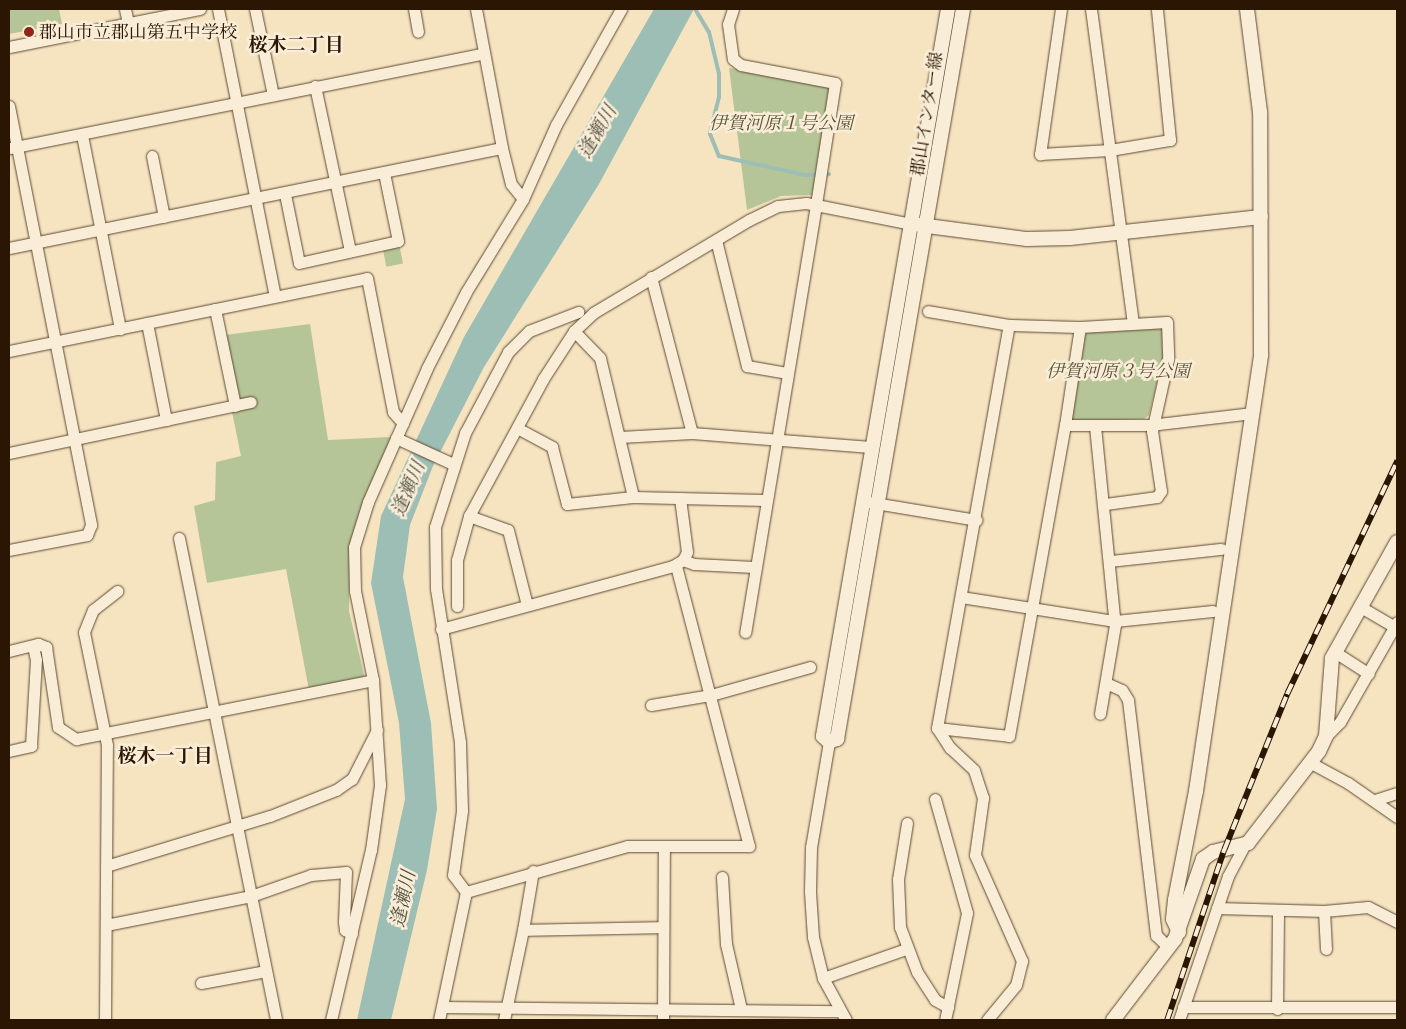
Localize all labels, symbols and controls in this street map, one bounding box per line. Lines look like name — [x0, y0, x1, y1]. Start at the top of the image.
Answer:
place label: 郡山市立郡山第五中学校 — [39, 21, 237, 43]
marker: 郡山市立郡山第五中学校 — [23, 26, 35, 38]
district label: 桜木二丁目 — [249, 35, 343, 57]
street label: 郡山インター線 — [906, 50, 948, 178]
water label: 逢瀬川 — [574, 102, 622, 162]
park label: 伊賀河原１号公園 — [709, 112, 853, 134]
park label: 伊賀河原３号公園 — [1046, 360, 1190, 382]
water label: 逢瀬川 — [387, 458, 431, 520]
district label: 桜木一丁目 — [118, 746, 212, 768]
water label: 逢瀬川 — [387, 869, 421, 929]

